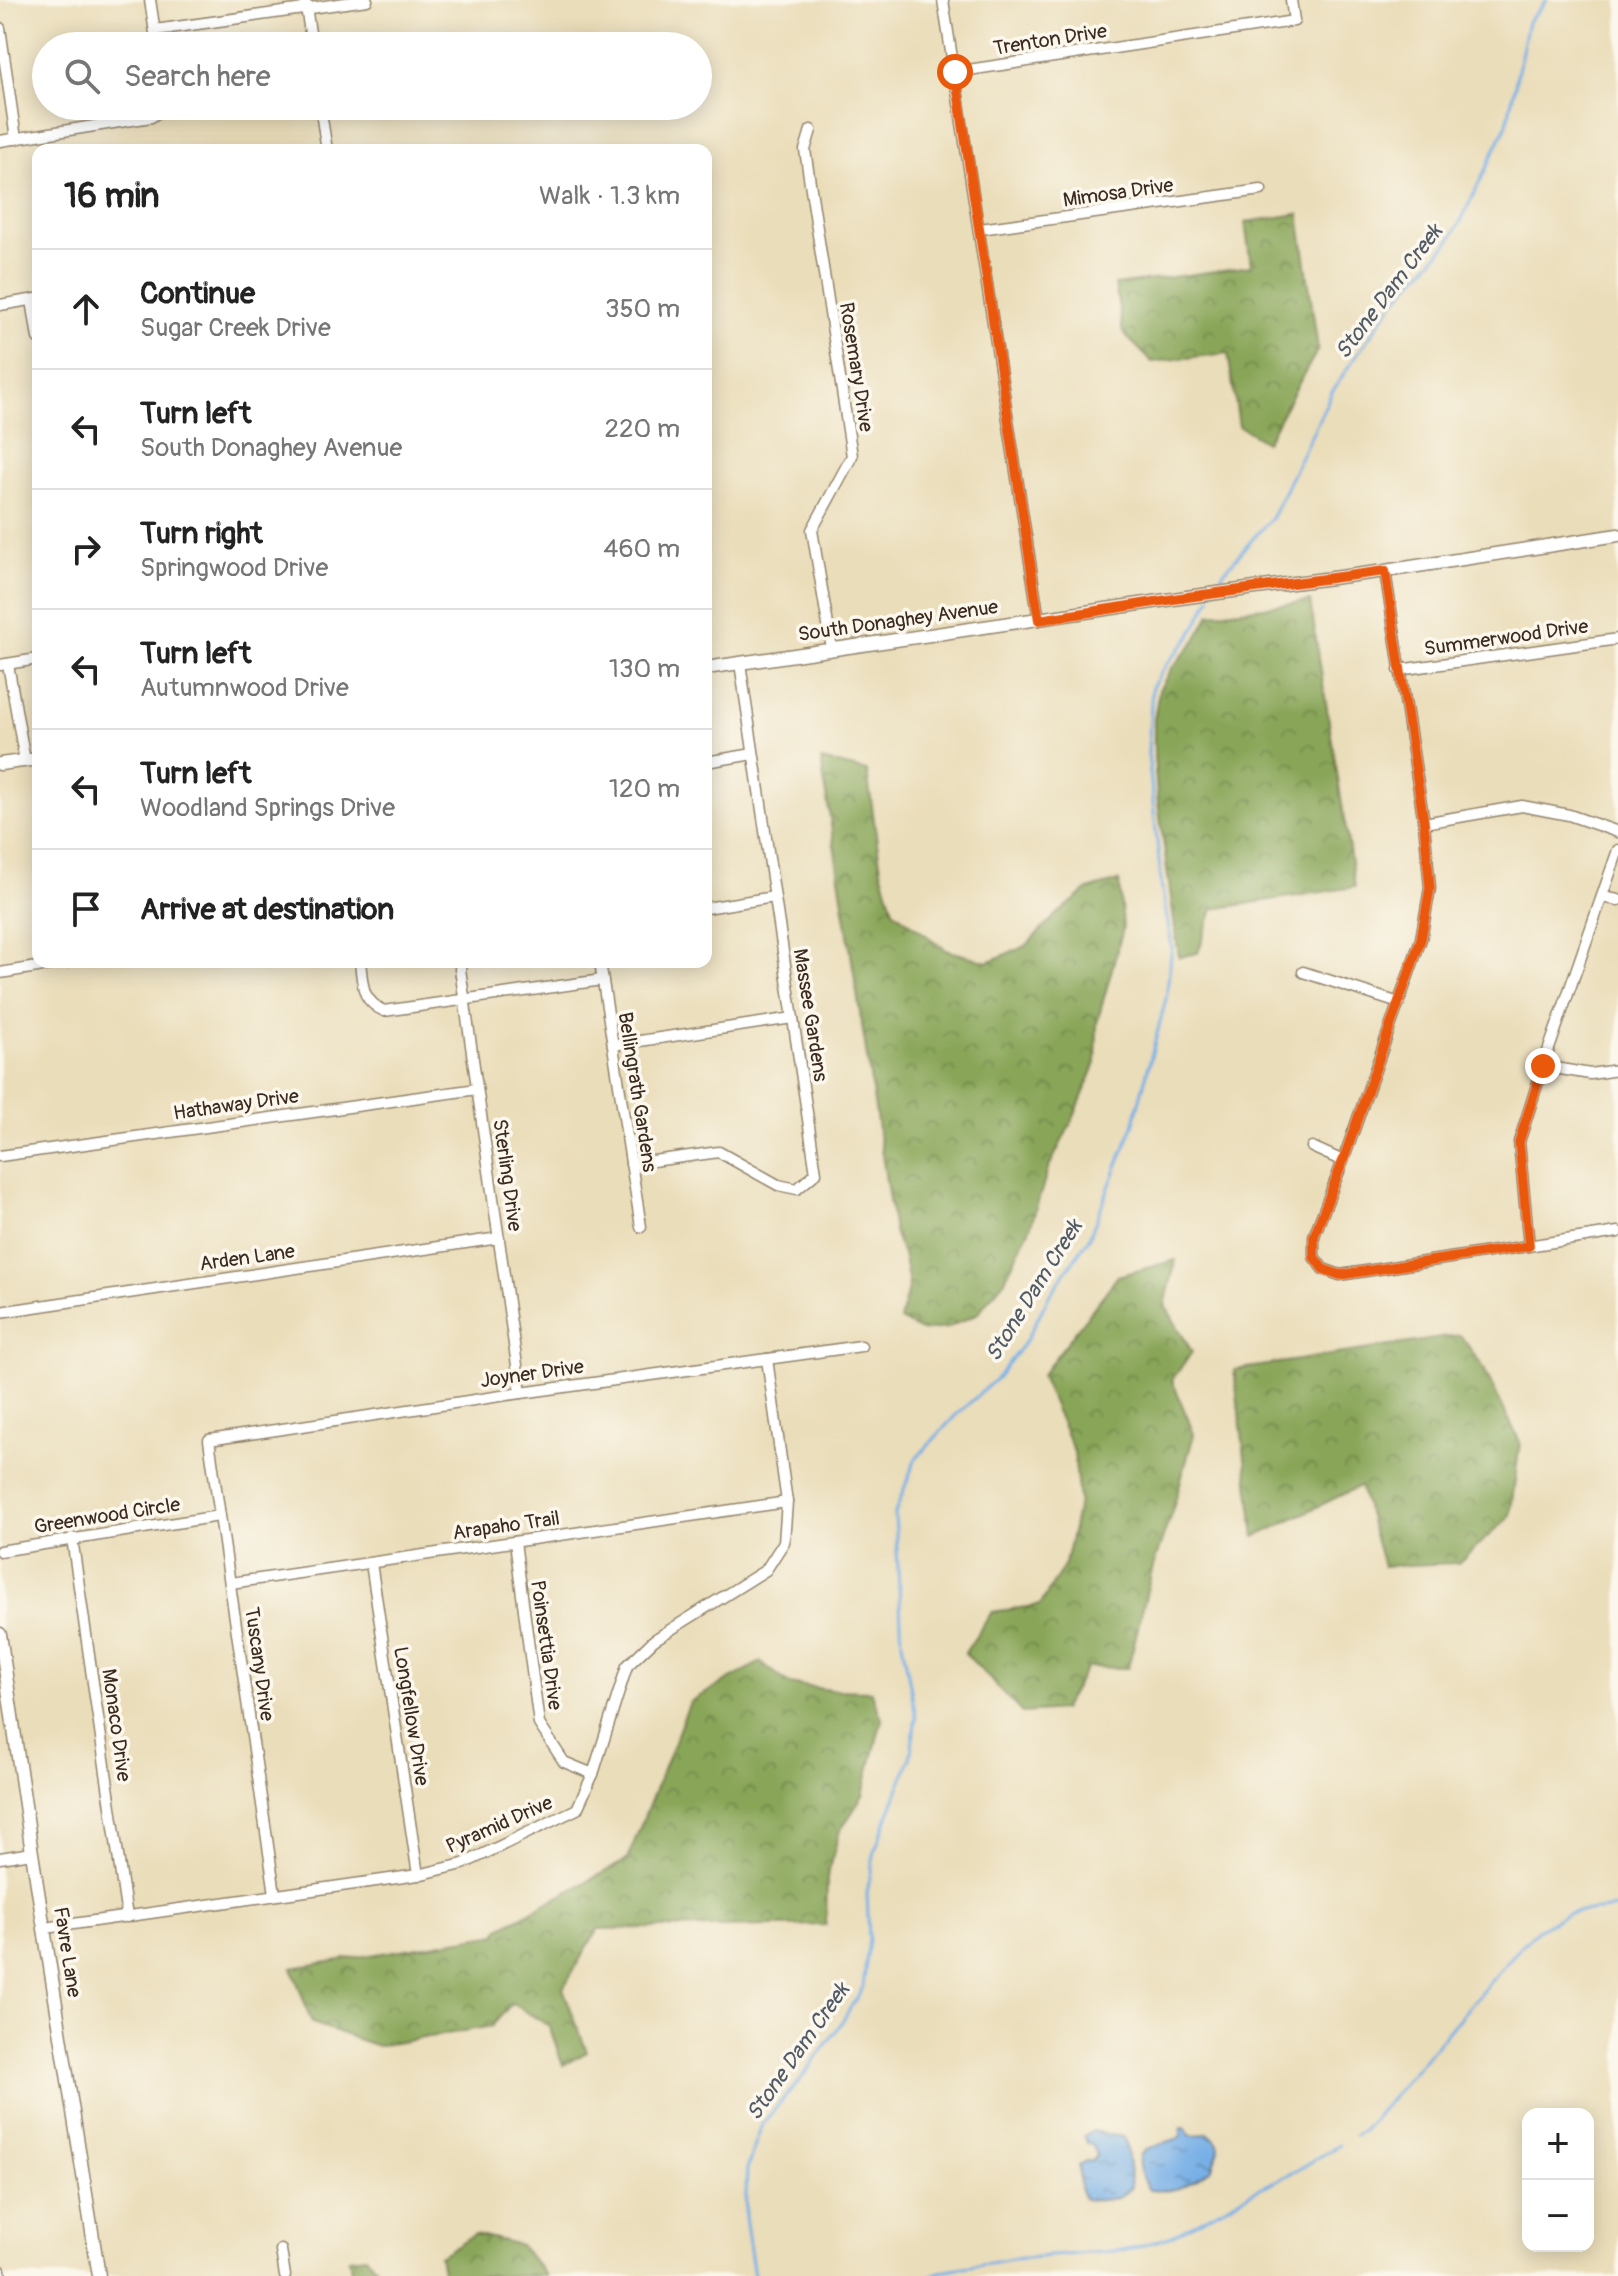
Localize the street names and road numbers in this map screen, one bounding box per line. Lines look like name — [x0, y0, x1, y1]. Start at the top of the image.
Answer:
street label: Trenton Drive — [991, 18, 1109, 61]
street label: Mimosa Drive — [1061, 172, 1175, 213]
street label: Rosemary Drive — [834, 301, 879, 434]
street label: South Donaghey Avenue — [796, 594, 1000, 647]
street label: Summerwood Drive — [1422, 614, 1590, 661]
street label: Massee Gardens — [788, 947, 833, 1083]
street label: Bellingrath Gardens — [613, 1010, 663, 1174]
street label: Hathaway Drive — [172, 1083, 301, 1126]
street label: Sterling Drive — [487, 1117, 528, 1233]
street label: Arden Lane — [198, 1238, 296, 1277]
street label: Joyner Drive — [479, 1354, 586, 1393]
street label: Greenwood Circle — [32, 1492, 182, 1539]
street label: Arapaho Trail — [451, 1506, 561, 1545]
street label: Poinsettia Drive — [525, 1579, 568, 1712]
street label: Tuscany Drive — [239, 1605, 280, 1723]
street label: Longfellow Drive — [388, 1645, 435, 1788]
street label: Monaco Drive — [96, 1667, 137, 1783]
street label: Pyramid Drive — [442, 1790, 557, 1859]
street label: Favre Lane — [48, 1905, 87, 1999]

